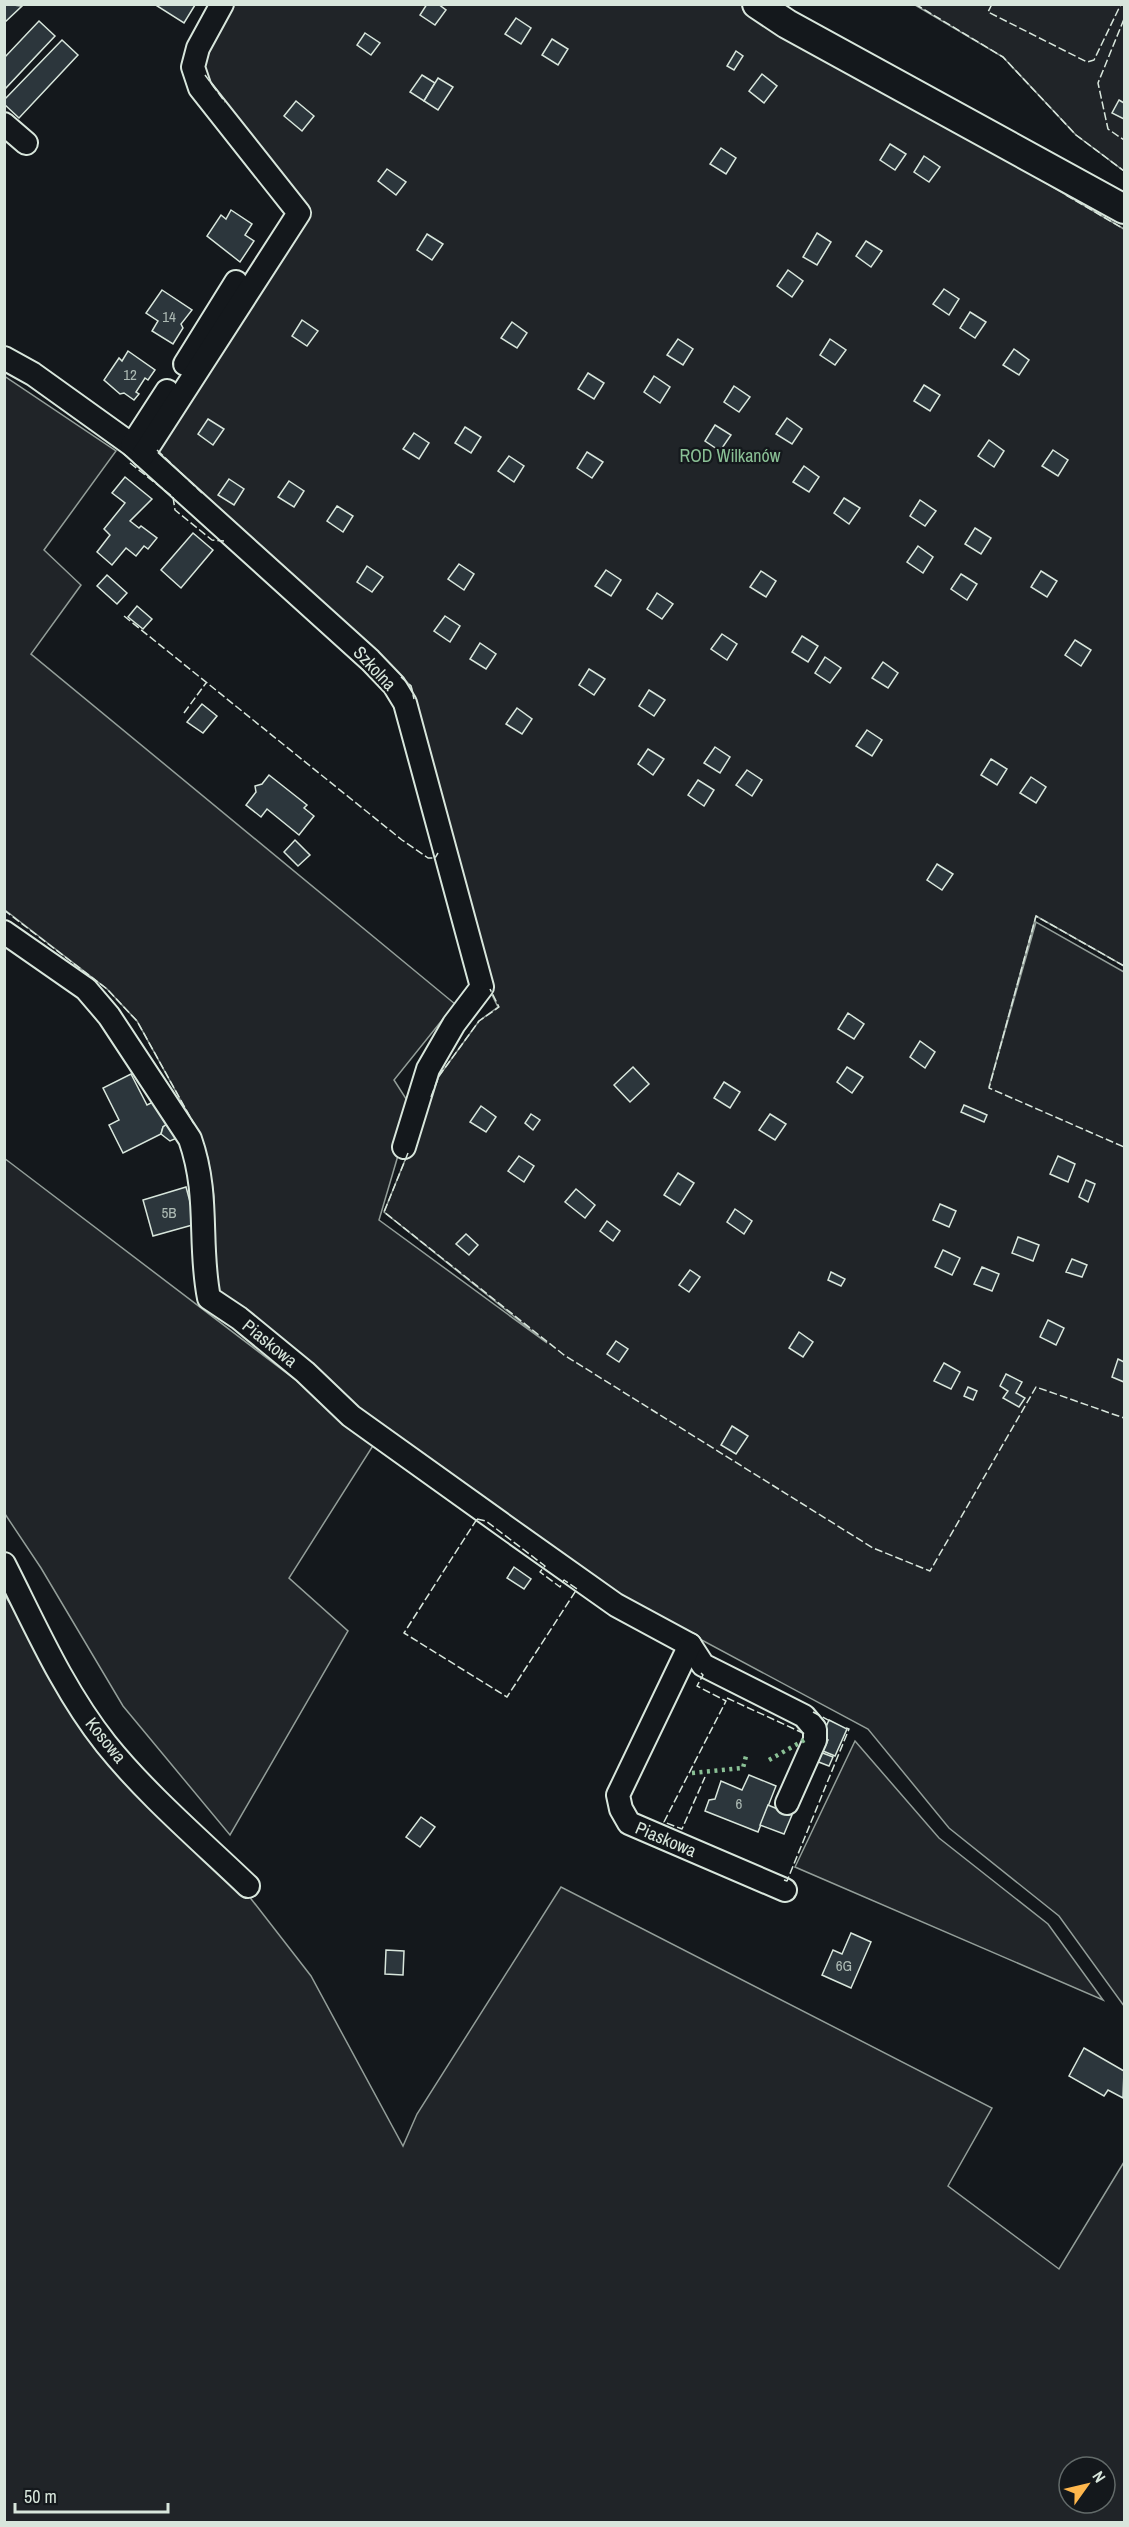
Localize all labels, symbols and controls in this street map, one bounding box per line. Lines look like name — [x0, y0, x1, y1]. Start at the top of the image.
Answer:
house number: 14 — [162, 306, 176, 327]
house number: 12 — [123, 364, 137, 385]
park label: ROD Wilkanów — [680, 443, 781, 468]
street label: Szkolna — [348, 640, 402, 696]
house number: 5B — [161, 1202, 177, 1223]
street label: Piaskowa — [237, 1313, 303, 1373]
street label: Kosowa — [80, 1712, 132, 1768]
house number: 6 — [736, 1793, 743, 1814]
street label: Piaskowa — [632, 1815, 700, 1863]
house number: 6G — [836, 1955, 852, 1976]
north arrow — [1057, 2455, 1117, 2515]
text: N — [1088, 2467, 1111, 2487]
scale bar — [15, 2476, 168, 2514]
text: 50 m — [24, 2484, 57, 2509]

